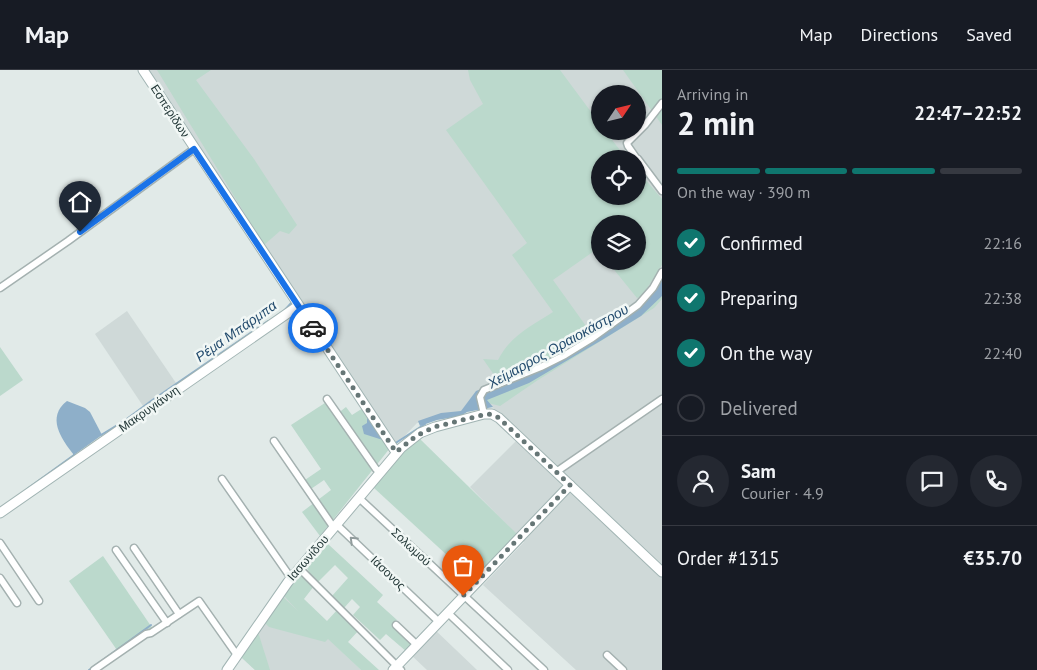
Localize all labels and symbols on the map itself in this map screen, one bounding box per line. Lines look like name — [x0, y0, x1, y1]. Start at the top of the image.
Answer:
street label: Εσπερίδων — [148, 81, 193, 140]
north arrow — [591, 85, 646, 140]
pin — [59, 181, 101, 232]
water label: Ρέμα Μπάρμπα — [192, 296, 281, 366]
water label: Χείμαρρος Ωραιοκάστρου — [483, 300, 632, 393]
courier — [288, 303, 338, 353]
street label: Μακρυγιάννη — [115, 382, 182, 435]
street label: Σολωμού — [388, 524, 434, 569]
street label: Ιασωνίδου — [284, 532, 332, 584]
one-way arrow — [349, 537, 358, 546]
pin — [442, 545, 484, 596]
street label: Ιάσονος — [368, 552, 409, 593]

